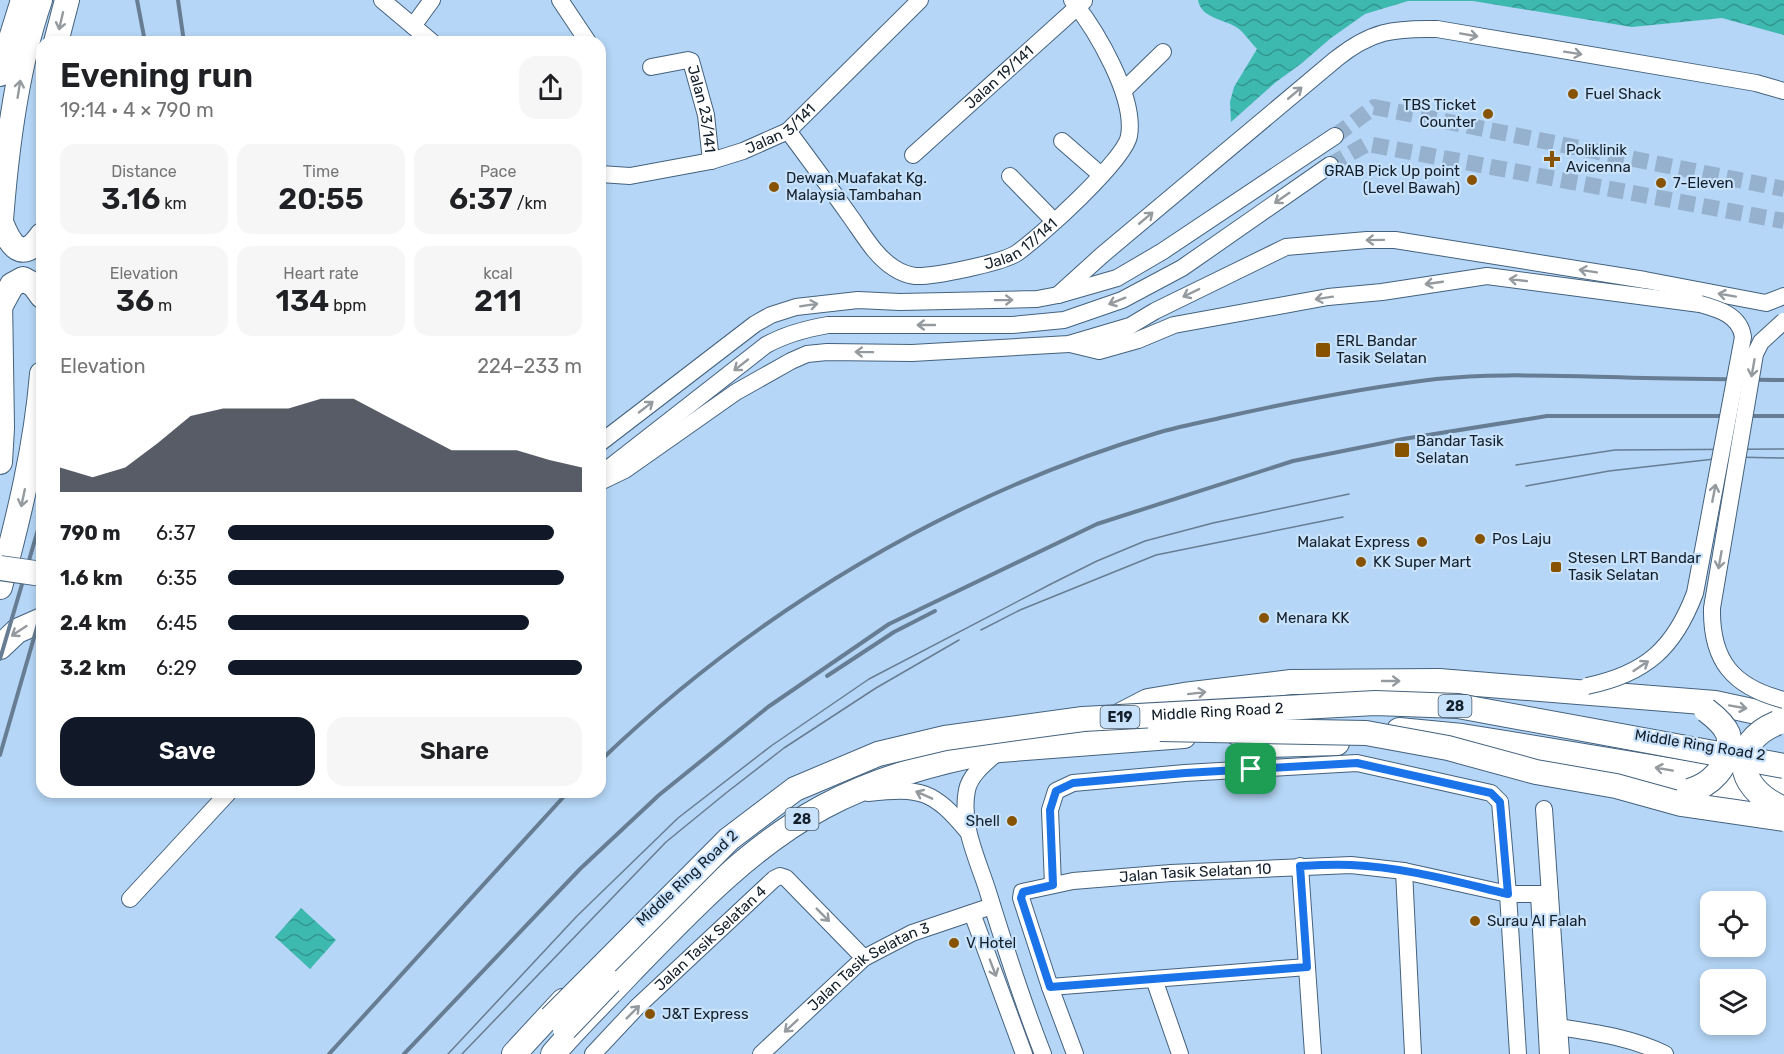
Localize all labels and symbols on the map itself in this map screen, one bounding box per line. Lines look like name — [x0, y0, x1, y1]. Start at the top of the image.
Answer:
one-way arrow — [55, 11, 66, 30]
one-way arrow — [1459, 30, 1479, 41]
street label: Jalan 19/141 — [961, 42, 1037, 113]
one-way arrow — [1562, 48, 1582, 59]
street label: Jalan 23/141 — [684, 63, 719, 154]
one-way arrow — [13, 80, 24, 100]
place label: Fuel Shack — [1585, 85, 1661, 103]
one-way arrow — [1287, 87, 1303, 100]
marker: Fuel Shack — [1566, 87, 1580, 101]
place label: TBS Ticket Counter — [1403, 96, 1476, 131]
street label: Jalan 3/141 — [743, 100, 819, 158]
marker: TBS Ticket Counter — [1481, 107, 1495, 121]
place label: Poliklinik Avicenna — [1566, 141, 1631, 176]
marker: Poliklinik Avicenna — [1543, 150, 1561, 168]
place label: GRAB Pick Up point (Level Bawah) — [1324, 162, 1460, 197]
place label: Dewan Muafakat Kg. Malaysia Tambahan — [786, 169, 927, 204]
marker: GRAB Pick Up point (Level Bawah) — [1465, 173, 1479, 187]
place label: 7-Eleven — [1673, 174, 1734, 192]
marker: 7-Eleven — [1654, 176, 1668, 190]
marker: Dewan Muafakat Kg. Malaysia Tambahan — [767, 180, 781, 194]
one-way arrow — [1275, 192, 1291, 204]
one-way arrow — [1138, 212, 1154, 225]
street label: Jalan 17/141 — [982, 215, 1061, 273]
one-way arrow — [1366, 234, 1386, 246]
one-way arrow — [1578, 265, 1598, 276]
one-way arrow — [1509, 275, 1529, 286]
one-way arrow — [1425, 278, 1444, 289]
one-way arrow — [1183, 288, 1201, 300]
one-way arrow — [1718, 290, 1738, 301]
one-way arrow — [1314, 293, 1334, 304]
one-way arrow — [993, 295, 1013, 306]
one-way arrow — [1109, 296, 1127, 307]
one-way arrow — [799, 299, 818, 310]
one-way arrow — [916, 319, 936, 331]
place label: ERL Bandar Tasik Selatan — [1336, 332, 1427, 367]
marker: ERL Bandar Tasik Selatan — [1314, 341, 1332, 359]
one-way arrow — [854, 347, 874, 358]
one-way arrow — [734, 358, 750, 371]
one-way arrow — [1747, 358, 1758, 377]
one-way arrow — [638, 401, 654, 414]
place label: Bandar Tasik Selatan — [1416, 432, 1504, 467]
marker: Bandar Tasik Selatan — [1393, 441, 1411, 459]
one-way arrow — [1709, 483, 1720, 503]
one-way arrow — [17, 488, 29, 507]
place label: Pos Laju — [1492, 530, 1551, 548]
marker: Pos Laju — [1473, 532, 1487, 546]
place label: Malakat Express — [1297, 533, 1410, 551]
marker: Malakat Express — [1415, 535, 1429, 549]
place label: Stesen LRT Bandar Tasik Selatan — [1568, 549, 1701, 584]
one-way arrow — [1715, 550, 1726, 570]
place label: KK Super Mart — [1373, 553, 1471, 571]
marker: KK Super Mart — [1354, 555, 1368, 569]
marker: Stesen LRT Bandar Tasik Selatan — [1549, 560, 1563, 574]
place label: Menara KK — [1276, 609, 1349, 627]
marker: Menara KK — [1257, 611, 1271, 625]
one-way arrow — [11, 624, 28, 637]
one-way arrow — [1632, 660, 1649, 672]
one-way arrow — [1381, 675, 1401, 687]
one-way arrow — [1186, 687, 1206, 698]
road number: 28 — [1438, 695, 1472, 717]
street label: Middle Ring Road 2 — [1151, 699, 1284, 724]
one-way arrow — [1728, 702, 1747, 713]
road number: E19 — [1100, 706, 1140, 728]
street label: Middle Ring Road 2 — [1633, 726, 1767, 764]
pin — [1225, 743, 1276, 794]
one-way arrow — [1655, 763, 1675, 774]
one-way arrow — [915, 789, 933, 800]
road number: 28 — [786, 808, 818, 830]
place label: Shell — [966, 812, 1000, 830]
marker: Shell — [1005, 814, 1019, 828]
street label: Middle Ring Road 2 — [632, 826, 742, 930]
street label: Jalan Tasik Selatan 10 — [1118, 860, 1272, 886]
street label: Jalan Tasik Selatan 4 — [651, 882, 770, 995]
one-way arrow — [815, 908, 830, 923]
place label: Surau Al Falah — [1487, 912, 1587, 930]
marker: Surau Al Falah — [1468, 914, 1482, 928]
street label: Jalan Tasik Selatan 3 — [804, 919, 932, 1015]
place label: V Hotel — [966, 934, 1016, 952]
marker: V Hotel — [947, 936, 961, 950]
one-way arrow — [988, 958, 999, 977]
one-way arrow — [625, 1004, 640, 1019]
place label: J&T Express — [662, 1005, 749, 1023]
marker: J&T Express — [643, 1007, 657, 1021]
one-way arrow — [784, 1019, 799, 1033]

